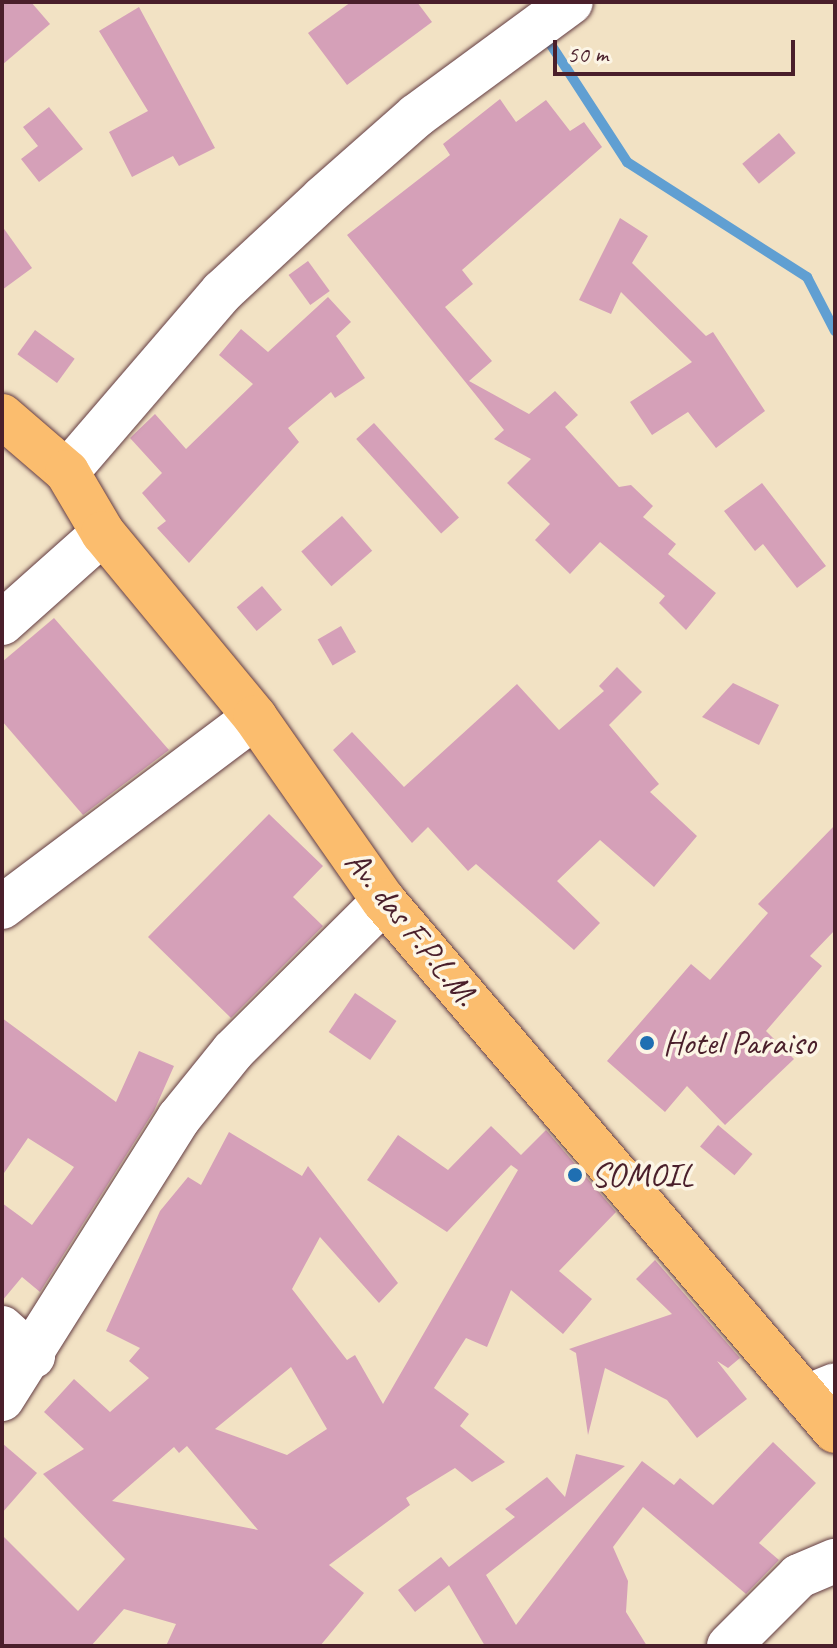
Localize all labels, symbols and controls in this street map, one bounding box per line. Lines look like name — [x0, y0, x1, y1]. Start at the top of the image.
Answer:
scale bar — [557, 24, 799, 74]
text: 50 m — [567, 39, 608, 69]
street label: Av. das F.P.L.M. — [337, 842, 487, 1014]
place label: Hotel Paraiso — [663, 1023, 816, 1063]
marker: Hotel Paraiso — [638, 1034, 656, 1052]
place label: SOMOIL — [591, 1155, 693, 1195]
marker: SOMOIL — [566, 1166, 584, 1184]

